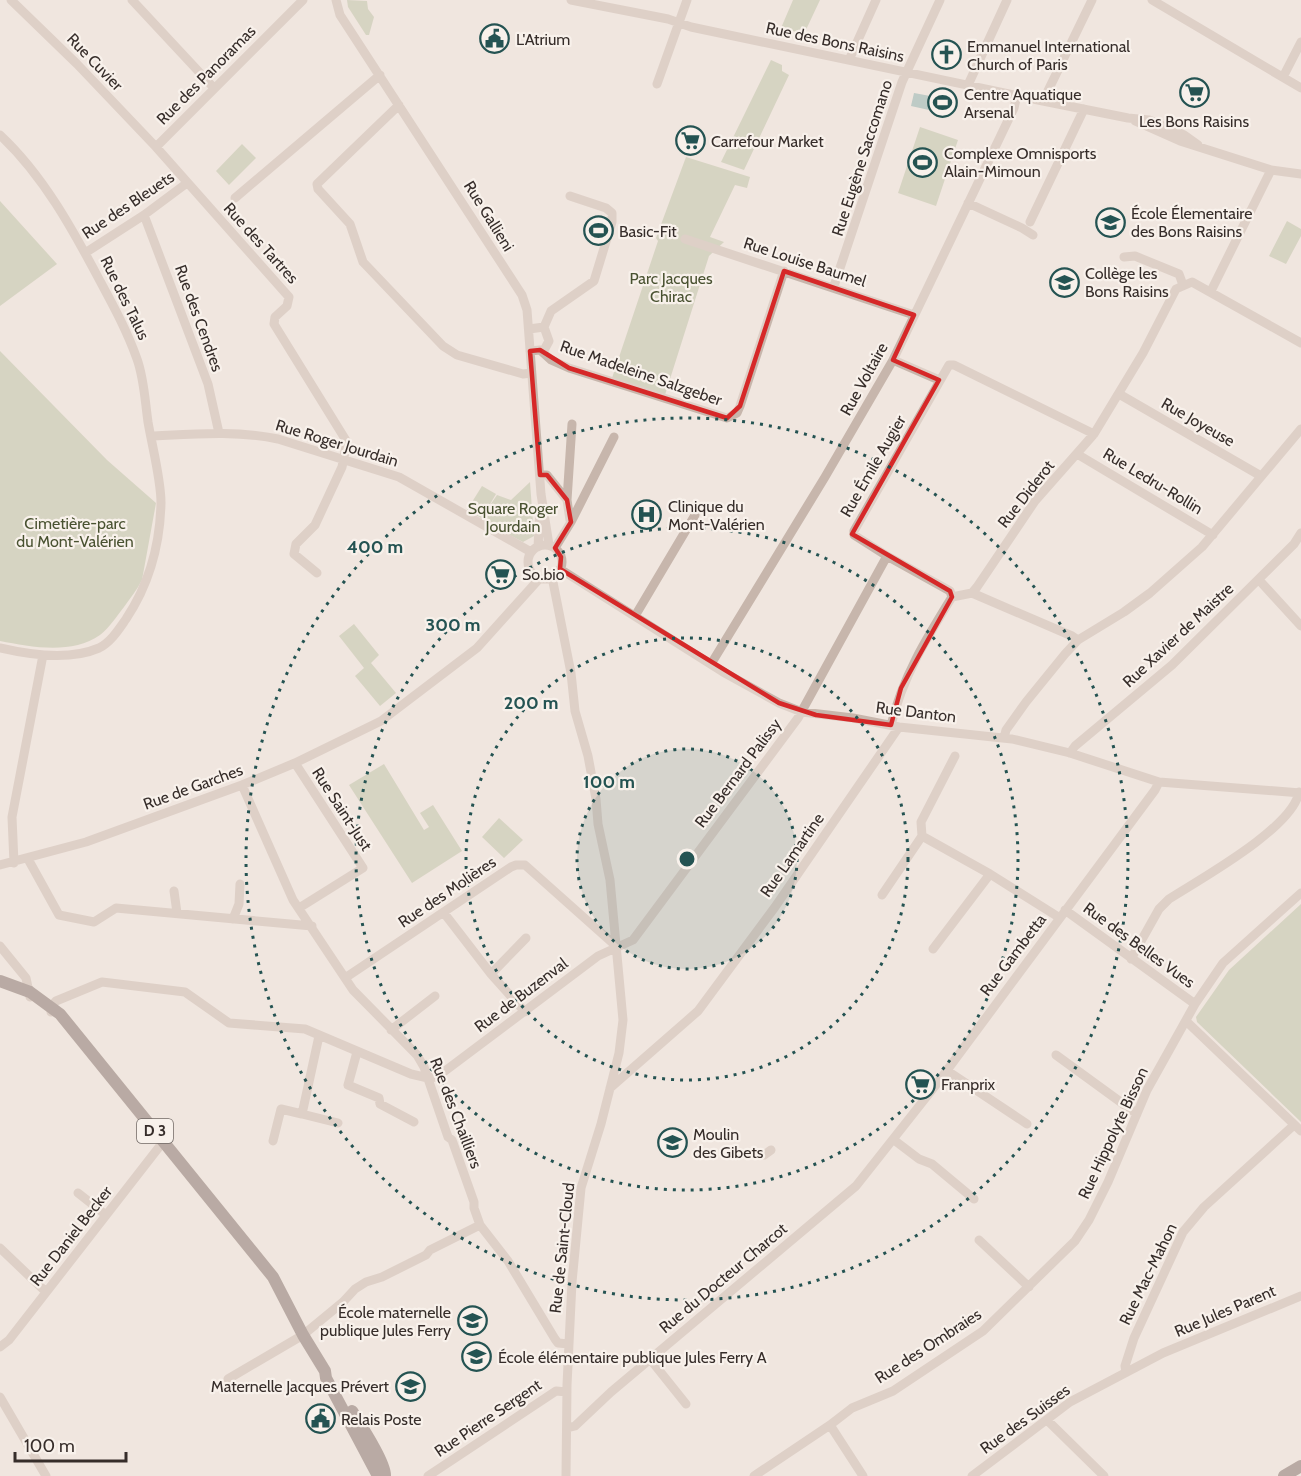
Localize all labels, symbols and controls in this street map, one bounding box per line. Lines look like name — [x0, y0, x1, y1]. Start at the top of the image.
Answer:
street label: Rue des Bons Raisins — [764, 18, 906, 66]
street label: Rue des Panoramas — [153, 21, 260, 128]
public building icon: L'Atrium — [479, 23, 511, 55]
street label: Rue Cuvier — [63, 29, 128, 95]
place label: L'Atrium — [516, 30, 570, 49]
place label: Emmanuel International Church of Paris — [967, 37, 1130, 74]
church icon: Emmanuel International Church of Paris — [930, 39, 962, 71]
street label: Rue Eugène Saccomano — [828, 77, 896, 238]
supermarket icon: Les Bons Raisins — [1178, 77, 1210, 109]
place label: Centre Aquatique Arsenal — [964, 85, 1081, 122]
sports icon: Centre Aquatique Arsenal — [927, 87, 959, 119]
place label: Les Bons Raisins — [1139, 112, 1249, 131]
supermarket icon: Carrefour Market — [674, 125, 706, 157]
place label: Carrefour Market — [711, 132, 824, 151]
place label: Complexe Omnisports Alain-Mimoun — [944, 144, 1097, 181]
sports icon: Complexe Omnisports Alain-Mimoun — [907, 146, 939, 178]
street label: Rue des Bleuets — [78, 167, 178, 243]
street label: Rue Gallieni — [460, 177, 518, 255]
street label: Rue des Tartres — [220, 199, 303, 288]
place label: École Élementaire des Bons Raisins — [1131, 204, 1252, 241]
school or university icon: École Élementaire des Bons Raisins — [1094, 206, 1126, 238]
sports icon: Basic-Fit — [582, 215, 614, 247]
place label: Basic-Fit — [619, 222, 677, 241]
street label: Rue Louise Baumel — [741, 233, 869, 291]
street label: Rue des Talus — [97, 253, 154, 343]
street label: Rue des Cendres — [171, 262, 227, 374]
place label: Collège les Bons Raisins — [1085, 264, 1169, 301]
school or university icon: Collège les Bons Raisins — [1048, 266, 1080, 298]
park label: Parc Jacques Chirac — [629, 269, 713, 306]
street label: Rue Madeleine Salzgeber — [558, 336, 725, 410]
street label: Rue Voltaire — [836, 339, 892, 419]
street label: Rue Joyeuse — [1158, 393, 1238, 451]
street label: Rue Émile Augier — [836, 411, 910, 520]
street label: Rue Roger Jourdain — [273, 415, 401, 471]
street label: Rue Ledru-Rollin — [1100, 444, 1206, 518]
street label: Rue Diderot — [994, 456, 1059, 532]
place label: Clinique du Mont-Valérien — [668, 497, 765, 534]
park label: Square Roger Jourdain — [468, 499, 559, 536]
hospital icon: Clinique du Mont-Valérien — [631, 499, 663, 531]
park label: Cimetière-parc du Mont-Valérien — [16, 514, 134, 551]
text: 400 m — [347, 536, 403, 558]
supermarket icon: So.bio — [485, 558, 517, 590]
place label: So.bio — [522, 565, 565, 584]
street label: Rue Xavier de Maistre — [1119, 579, 1237, 691]
text: 300 m — [426, 614, 480, 636]
text: 200 m — [504, 692, 558, 714]
street label: Rue Danton — [875, 698, 957, 726]
street label: Rue Bernard Palissy — [691, 715, 785, 831]
street label: Rue de Garches — [141, 760, 246, 814]
street label: Rue Saint-Just — [308, 764, 376, 855]
text: 100 m — [583, 771, 635, 793]
street label: Rue Lamartine — [756, 809, 828, 901]
centre of rings — [677, 849, 697, 869]
street label: Rue des Molières — [395, 852, 500, 932]
street label: Rue des Belles Vues — [1080, 898, 1199, 992]
street label: Rue Gambetta — [976, 910, 1050, 1000]
street label: Rue de Buzenval — [471, 954, 571, 1036]
street label: Rue des Chailliers — [426, 1055, 486, 1172]
street label: Rue Hippolyte Bisson — [1074, 1064, 1152, 1202]
supermarket icon: Franprix — [904, 1068, 936, 1100]
place label: Franprix — [941, 1075, 996, 1094]
road number: D 3 — [137, 1119, 173, 1143]
place label: Moulin des Gibets — [693, 1125, 764, 1162]
school or university icon: Moulin des Gibets — [656, 1127, 688, 1159]
street label: Rue Daniel Becker — [26, 1181, 117, 1290]
street label: Rue de Saint-Cloud — [546, 1182, 578, 1314]
street label: Rue du Docteur Charcot — [655, 1219, 791, 1337]
street label: Rue Mac-Mahon — [1115, 1220, 1181, 1328]
street label: Rue Jules Parent — [1172, 1281, 1279, 1341]
place label: École maternelle publique Jules Ferry — [320, 1303, 451, 1340]
street label: Rue des Ombraies — [871, 1304, 985, 1387]
school or university icon: École maternelle publique Jules Ferry — [456, 1305, 488, 1337]
school or university icon: École élémentaire publique Jules Ferry A — [461, 1341, 493, 1373]
place label: École élémentaire publique Jules Ferry A — [498, 1348, 767, 1367]
school or university icon: Maternelle Jacques Prévert — [394, 1370, 426, 1402]
street label: Rue Pierre Sergent — [431, 1375, 546, 1461]
place label: Maternelle Jacques Prévert — [211, 1377, 390, 1396]
street label: Rue des Suisses — [977, 1380, 1074, 1458]
public building icon: Relais Poste — [304, 1403, 336, 1435]
place label: Relais Poste — [341, 1410, 422, 1429]
scale bar — [15, 1425, 126, 1463]
text: 100 m — [24, 1435, 75, 1457]

